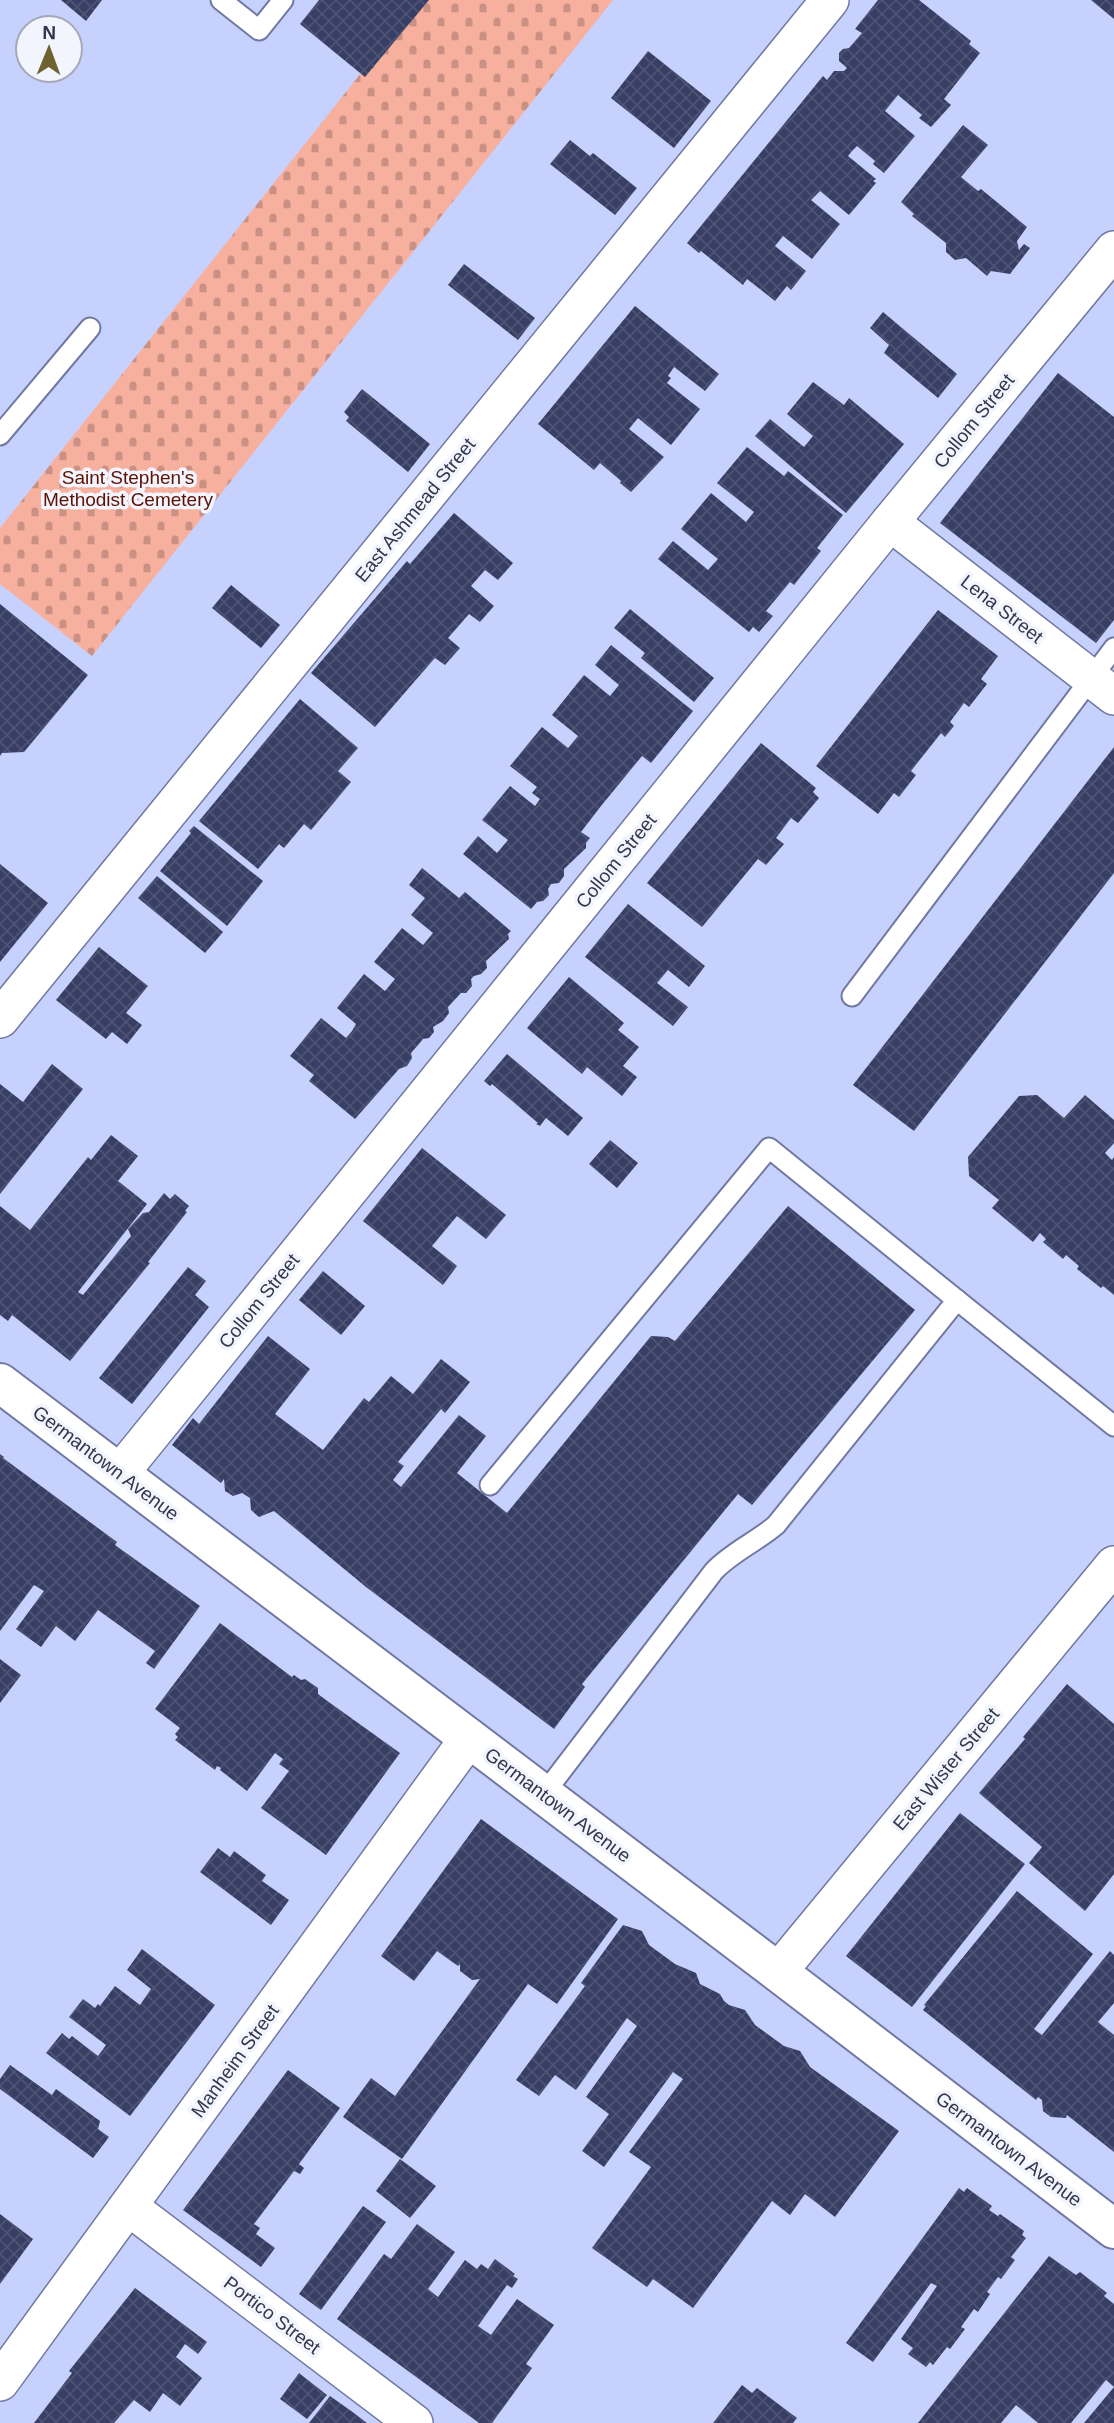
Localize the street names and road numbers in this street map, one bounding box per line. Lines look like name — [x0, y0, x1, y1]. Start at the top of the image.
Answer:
street label: Collom Street — [930, 369, 1019, 472]
street label: East Ashmead Street — [351, 433, 480, 586]
street label: Lena Street — [957, 570, 1048, 648]
street label: Collom Street — [572, 809, 661, 912]
street label: Collom Street — [215, 1249, 304, 1352]
street label: Germantown Avenue — [29, 1401, 183, 1525]
street label: East Wister Street — [889, 1703, 1004, 1834]
street label: Germantown Avenue — [481, 1743, 635, 1867]
street label: Manheim Street — [187, 2000, 283, 2121]
street label: Germantown Avenue — [932, 2087, 1086, 2211]
street label: Portico Street — [220, 2272, 325, 2358]

